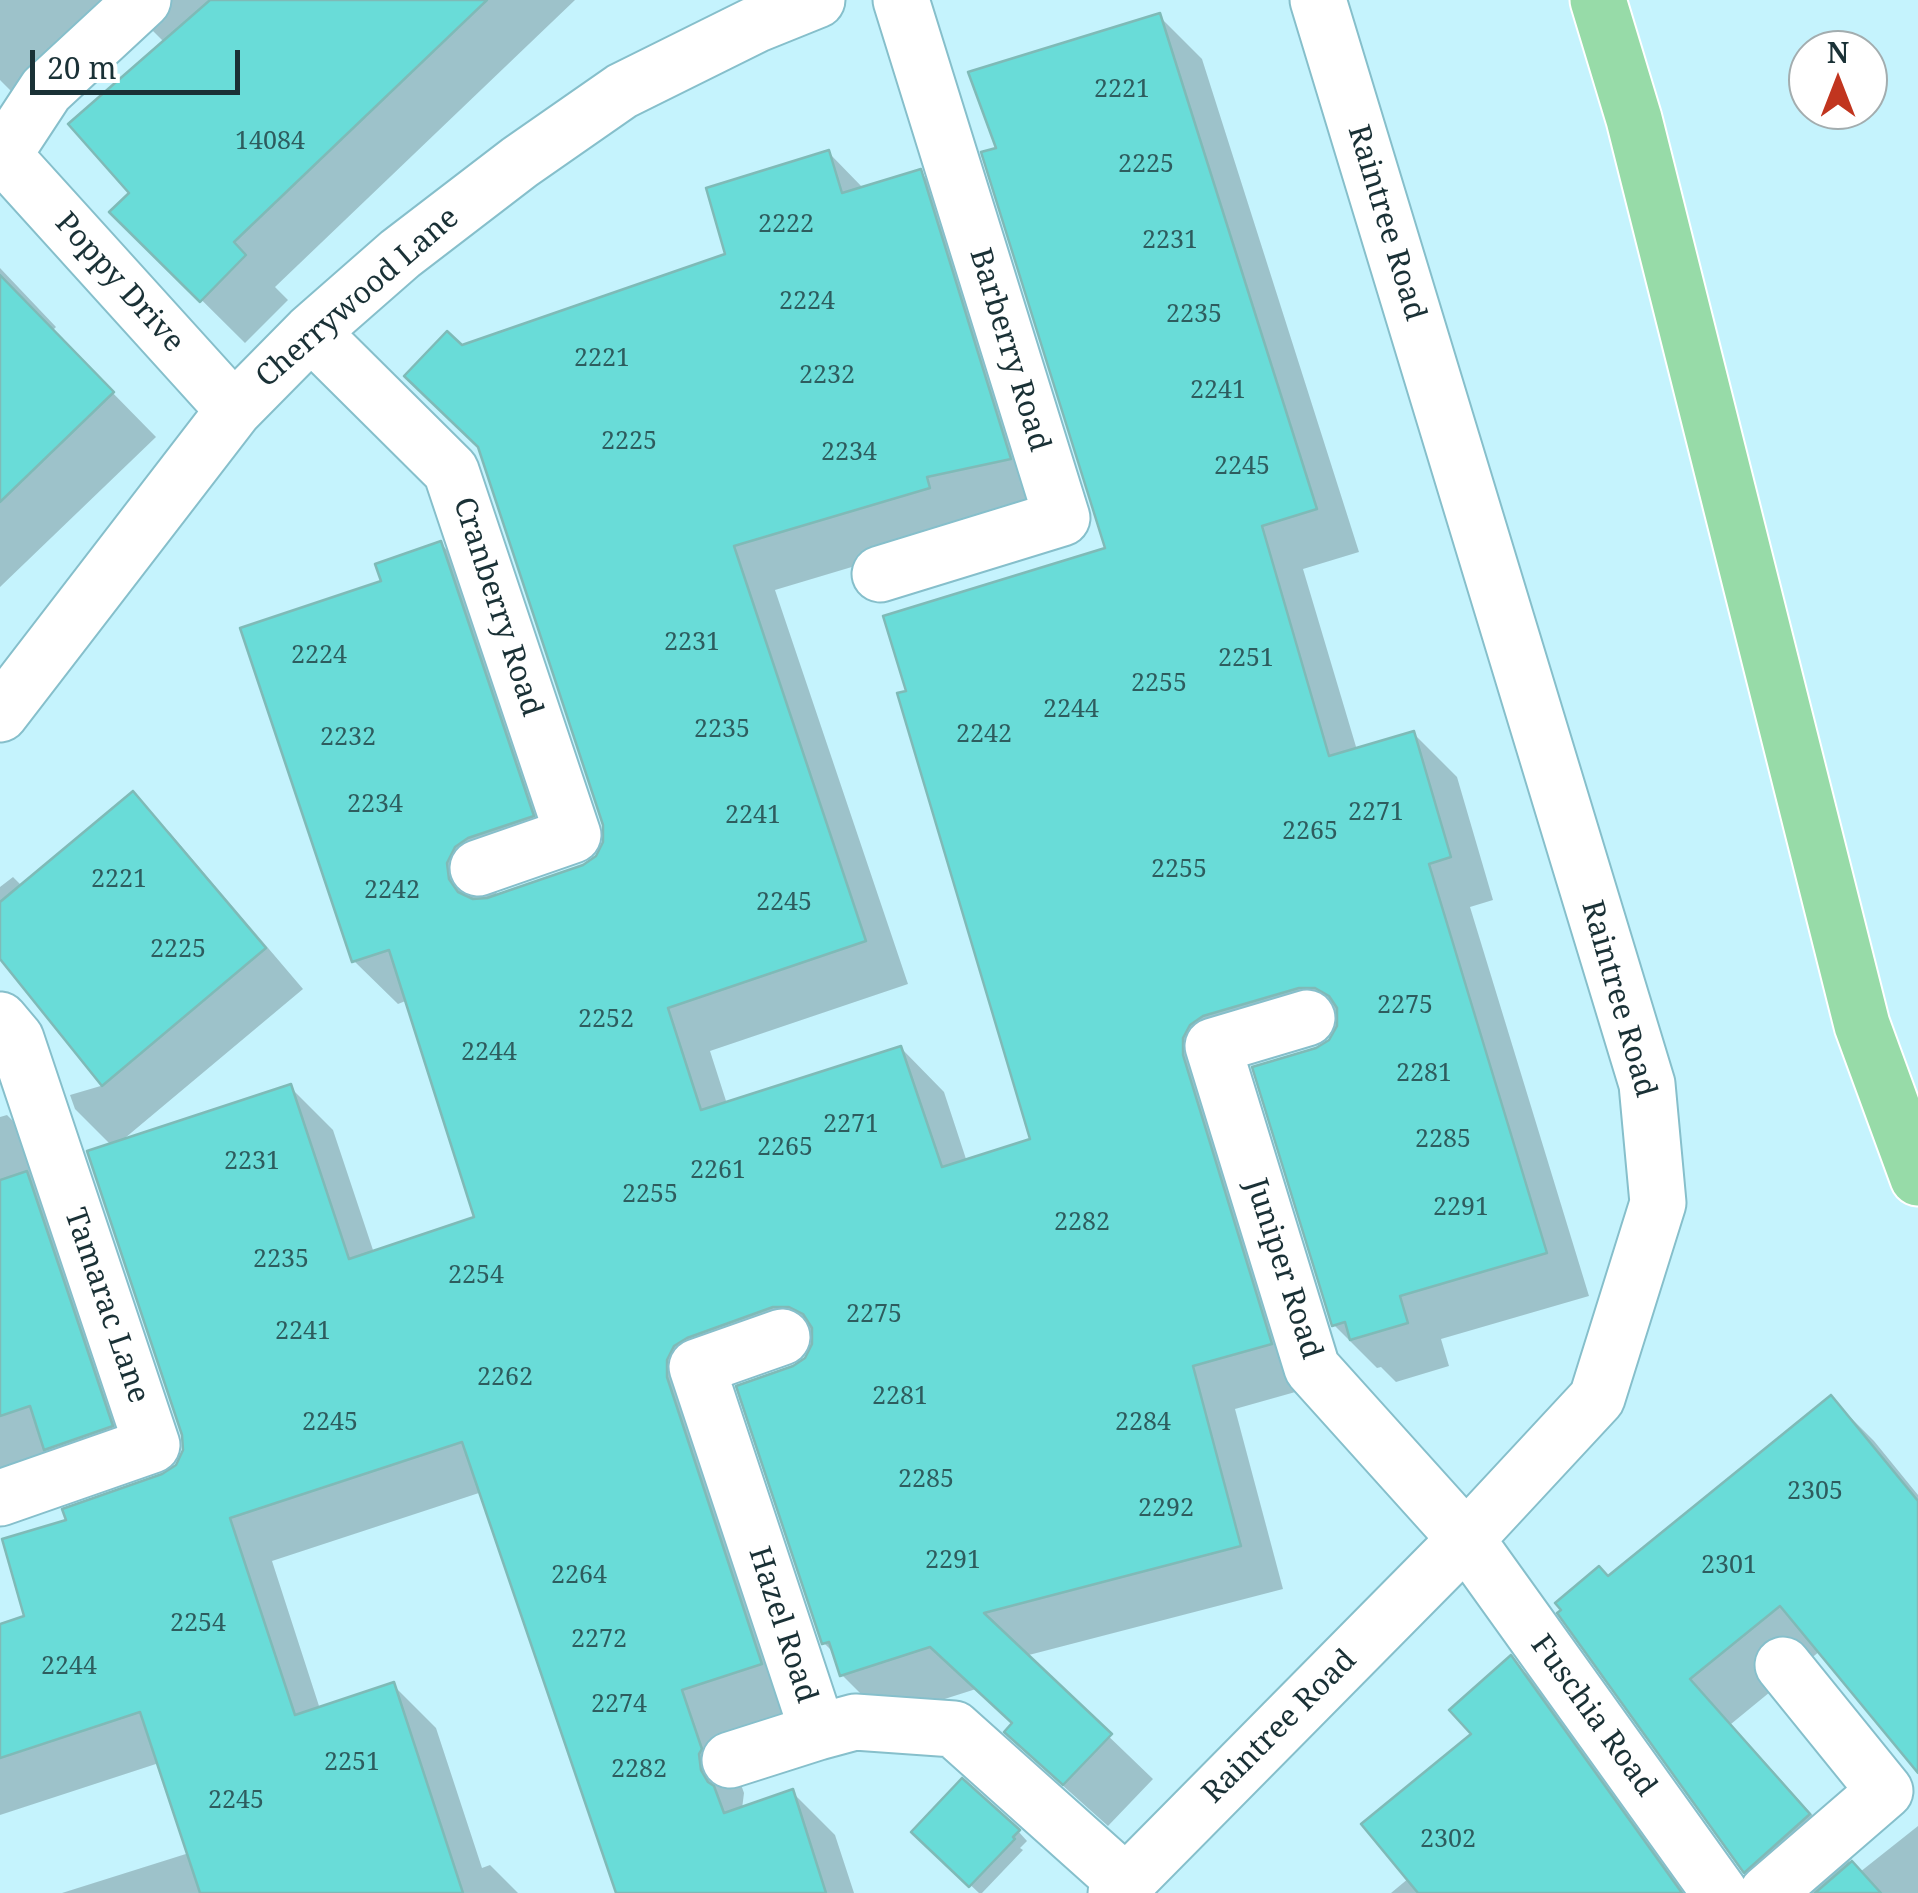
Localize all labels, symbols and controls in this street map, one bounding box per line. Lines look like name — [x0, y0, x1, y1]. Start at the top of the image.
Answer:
scale bar — [35, 30, 245, 92]
north arrow — [1788, 30, 1888, 130]
text: N — [1827, 33, 1849, 71]
text: 20 m — [47, 47, 117, 88]
house number: 2221 — [1094, 75, 1150, 105]
street label: Raintree Road — [1339, 121, 1433, 325]
house number: 14084 — [235, 127, 305, 157]
house number: 2225 — [1118, 150, 1174, 180]
street label: Cherrywood Lane — [249, 200, 467, 396]
street label: Poppy Drive — [47, 206, 191, 360]
house number: 2222 — [758, 210, 814, 240]
house number: 2231 — [1142, 226, 1198, 256]
street label: Barberry Road — [961, 244, 1057, 456]
house number: 2224 — [779, 287, 835, 317]
house number: 2235 — [1166, 300, 1222, 330]
house number: 2221 — [574, 344, 630, 374]
house number: 2232 — [799, 361, 855, 391]
house number: 2241 — [1190, 376, 1246, 406]
house number: 2225 — [601, 427, 657, 457]
house number: 2234 — [821, 438, 877, 468]
house number: 2245 — [1214, 452, 1270, 482]
street label: Cranberry Road — [445, 493, 549, 721]
house number: 2231 — [664, 628, 720, 658]
house number: 2224 — [291, 641, 347, 671]
house number: 2251 — [1218, 644, 1274, 674]
house number: 2255 — [1131, 669, 1187, 699]
house number: 2244 — [1043, 695, 1099, 725]
house number: 2235 — [694, 715, 750, 745]
house number: 2242 — [956, 720, 1012, 750]
house number: 2232 — [320, 723, 376, 753]
house number: 2234 — [347, 790, 403, 820]
house number: 2271 — [1348, 798, 1404, 828]
house number: 2241 — [725, 801, 781, 831]
house number: 2265 — [1282, 817, 1338, 847]
house number: 2255 — [1151, 855, 1207, 885]
house number: 2221 — [91, 865, 147, 895]
house number: 2242 — [364, 876, 420, 906]
house number: 2245 — [756, 888, 812, 918]
street label: Raintree Road — [1573, 897, 1663, 1101]
house number: 2225 — [150, 935, 206, 965]
house number: 2275 — [1377, 991, 1433, 1021]
house number: 2252 — [578, 1005, 634, 1035]
house number: 2244 — [461, 1038, 517, 1068]
house number: 2281 — [1396, 1059, 1452, 1089]
house number: 2271 — [823, 1110, 879, 1140]
house number: 2285 — [1415, 1125, 1471, 1155]
house number: 2265 — [757, 1133, 813, 1163]
house number: 2231 — [224, 1147, 280, 1177]
house number: 2261 — [690, 1156, 746, 1186]
street label: Juniper Road — [1237, 1174, 1329, 1364]
house number: 2255 — [622, 1180, 678, 1210]
house number: 2291 — [1433, 1193, 1489, 1223]
street label: Tamarac Lane — [56, 1204, 156, 1408]
house number: 2282 — [1054, 1208, 1110, 1238]
house number: 2235 — [253, 1245, 309, 1275]
house number: 2254 — [448, 1261, 504, 1291]
house number: 2275 — [846, 1300, 902, 1330]
house number: 2241 — [275, 1317, 331, 1347]
house number: 2262 — [477, 1363, 533, 1393]
house number: 2281 — [872, 1382, 928, 1412]
house number: 2245 — [302, 1408, 358, 1438]
house number: 2284 — [1115, 1408, 1171, 1438]
house number: 2285 — [898, 1465, 954, 1495]
house number: 2305 — [1787, 1477, 1843, 1507]
house number: 2292 — [1138, 1494, 1194, 1524]
street label: Hazel Road — [740, 1543, 824, 1707]
house number: 2291 — [925, 1546, 981, 1576]
house number: 2301 — [1701, 1551, 1757, 1581]
house number: 2264 — [551, 1561, 607, 1591]
house number: 2254 — [170, 1609, 226, 1639]
house number: 2272 — [571, 1625, 627, 1655]
street label: Fuschia Road — [1522, 1628, 1664, 1804]
street label: Raintree Road — [1196, 1643, 1364, 1811]
house number: 2244 — [41, 1652, 97, 1682]
house number: 2274 — [591, 1690, 647, 1720]
house number: 2251 — [324, 1748, 380, 1778]
house number: 2282 — [611, 1755, 667, 1785]
house number: 2245 — [208, 1786, 264, 1816]
house number: 2302 — [1420, 1825, 1476, 1855]

